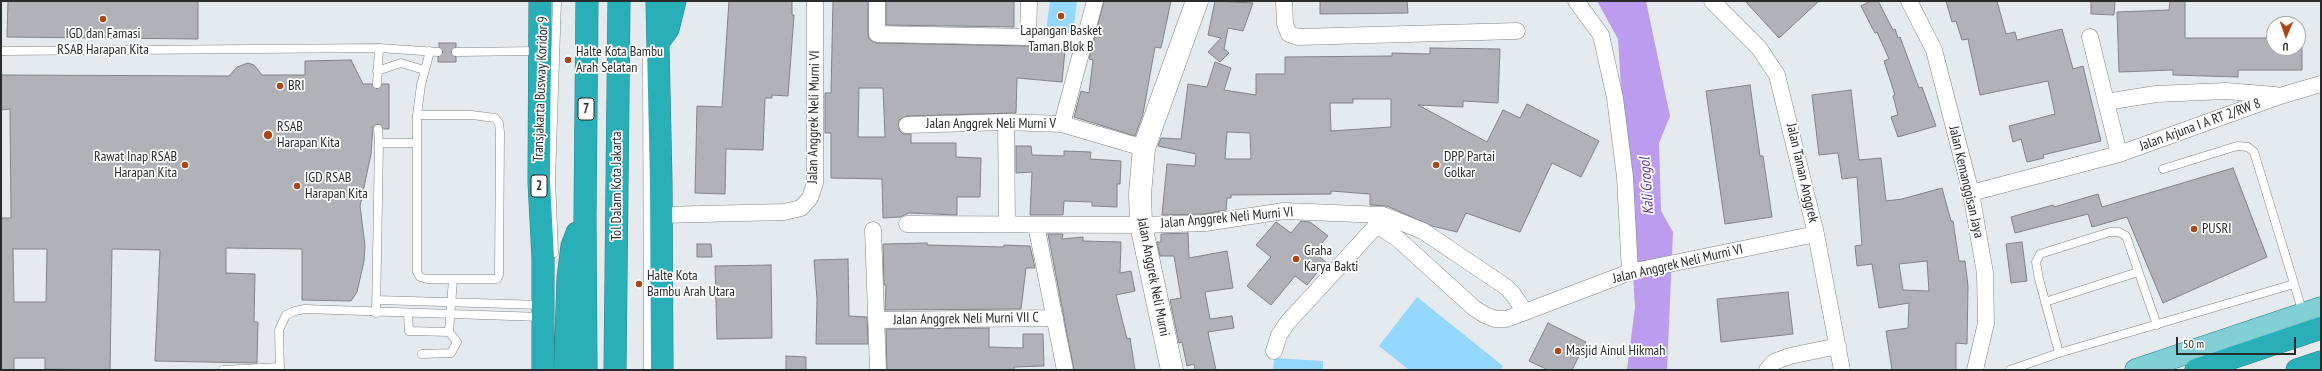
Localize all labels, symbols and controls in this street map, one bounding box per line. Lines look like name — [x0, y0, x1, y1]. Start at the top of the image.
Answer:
marker: Lapangan Basket Taman Blok B — [1056, 11, 1066, 21]
marker: IGD dan Famasi RSAB Harapan Kita — [98, 14, 108, 24]
street label: Transjakarta Busway Koridor 9 — [530, 16, 552, 162]
north arrow — [2266, 16, 2306, 56]
place label: Lapangan Basket Taman Blok B — [1020, 23, 1102, 56]
place label: IGD dan Famasi RSAB Harapan Kita — [57, 26, 149, 58]
text: U — [2283, 40, 2289, 54]
place label: Halte Kota Bambu Arah Selatan — [576, 44, 663, 76]
street label: Jalan Anggrek Neli Murni VI — [804, 50, 824, 184]
marker: Halte Kota Bambu Arah Selatan — [563, 55, 573, 65]
place label: BRI — [288, 78, 305, 94]
marker: BRI — [275, 81, 285, 91]
street label: Jalan Arjuna I A RT 2/RW 8 — [2137, 95, 2263, 155]
road number: 7 — [578, 98, 594, 120]
street label: Jalan Anggrek Neli Murni V — [926, 116, 1056, 132]
place label: RSAB Harapan Kita — [277, 119, 340, 152]
street label: Jalan Taman Anggrek — [1782, 122, 1822, 224]
street label: Jalan Kemanggisan Jaya — [1945, 124, 1987, 240]
marker: RSAB Harapan Kita — [262, 129, 274, 141]
street label: Tol Dalam Kota Jakarta — [609, 131, 625, 241]
place label: Rawat Inap RSAB Harapan Kita — [94, 149, 177, 182]
place label: DPP Partai Golkar — [1444, 149, 1495, 182]
water label: Kali Grogol — [1636, 157, 1658, 215]
marker: Rawat Inap RSAB Harapan Kita — [180, 160, 190, 170]
marker: DPP Partai Golkar — [1431, 160, 1441, 170]
place label: IGD RSAB Harapan Kita — [305, 170, 368, 202]
road number: 2 — [531, 175, 547, 197]
marker: IGD RSAB Harapan Kita — [292, 181, 302, 191]
street label: Jalan Anggrek Neli Murni VI — [1160, 204, 1294, 232]
street label: Jalan Anggrek Neli Murni — [1133, 216, 1173, 338]
place label: PUSRI — [2202, 221, 2232, 237]
marker: PUSRI — [2189, 224, 2199, 234]
street label: Jalan Anggrek Neli Murni VI — [1611, 241, 1745, 287]
place label: Graha Karya Bakti — [1304, 243, 1358, 276]
marker: Graha Karya Bakti — [1291, 254, 1301, 264]
place label: Halte Kota Bambu Arah Utara — [647, 268, 735, 300]
marker: Halte Kota Bambu Arah Utara — [634, 279, 644, 289]
street label: Jalan Anggrek Neli Murni VII C — [893, 309, 1039, 329]
scale bar — [2178, 329, 2298, 355]
text: 50 m — [2183, 336, 2204, 351]
place label: Masjid Ainul Hikmah — [1566, 343, 1665, 359]
marker: Masjid Ainul Hikmah — [1553, 346, 1563, 356]

